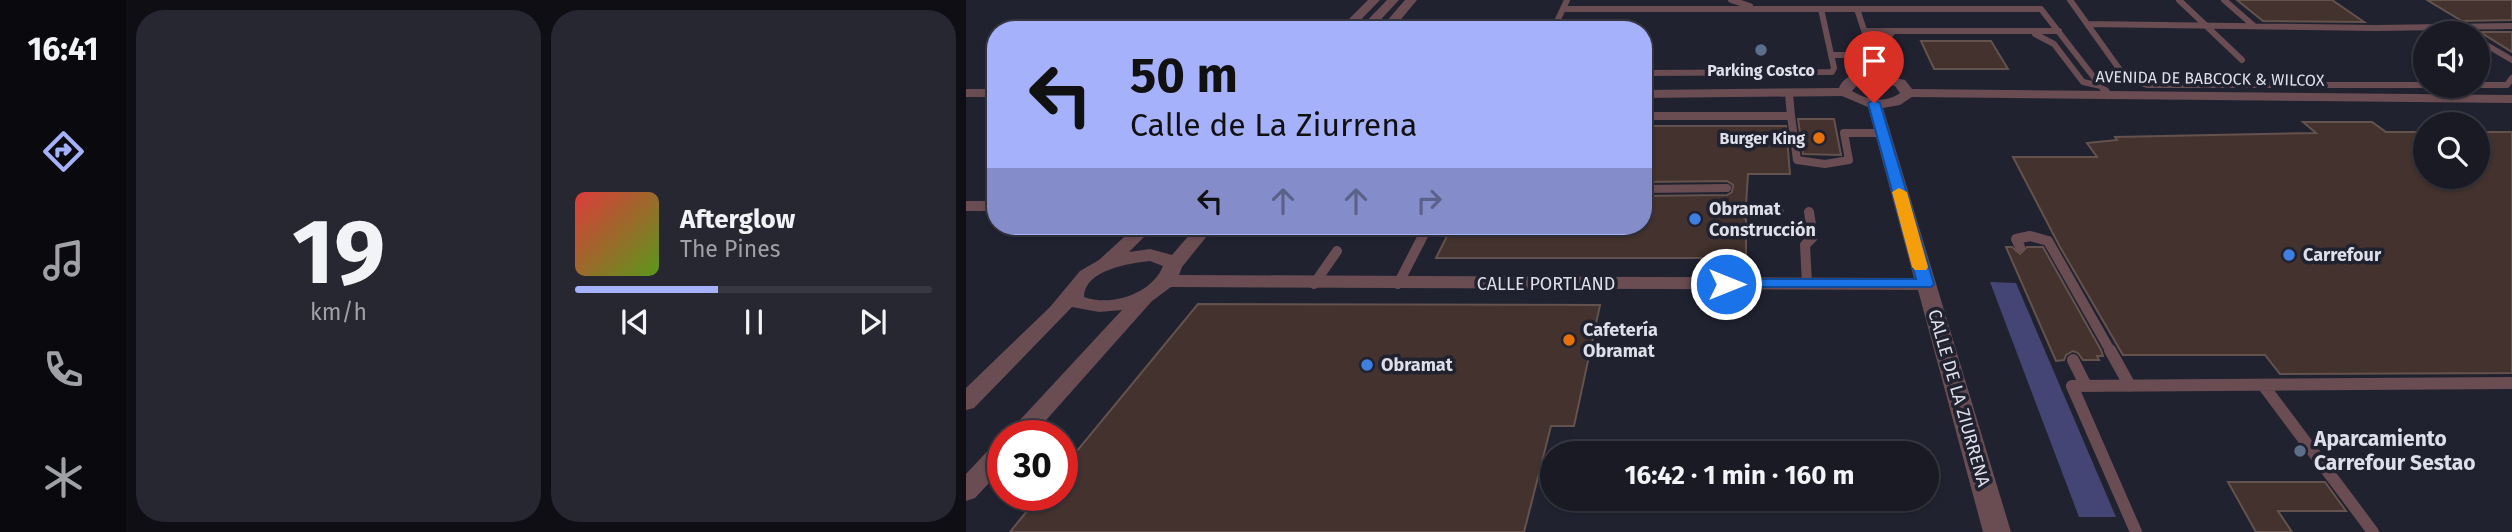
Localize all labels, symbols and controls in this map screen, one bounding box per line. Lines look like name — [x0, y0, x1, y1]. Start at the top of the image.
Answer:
map controls — [2413, 21, 2490, 189]
button: sound — [2413, 21, 2490, 98]
text: 16:41 — [27, 30, 99, 68]
pin — [1844, 31, 1904, 103]
marker: Parking Costco — [1753, 42, 1769, 58]
icon: arrive — [1855, 42, 1893, 80]
text: 50 m — [1130, 46, 1238, 105]
icon: left — [1015, 49, 1106, 140]
place label: Parking Costco — [1707, 61, 1815, 80]
street label: AVENIDA DE BABCOCK & WILCOX — [2095, 67, 2325, 90]
text: Calle de La Ziurrena — [1130, 106, 1417, 144]
button: search — [2413, 112, 2490, 189]
icon: directions — [39, 127, 88, 176]
place label: Burger King — [1720, 129, 1805, 148]
marker: Burger King — [1811, 130, 1827, 146]
icon: left — [1191, 182, 1229, 220]
icon: ahead — [1264, 182, 1302, 220]
icon: ahead — [1337, 182, 1375, 220]
icon: right — [1410, 182, 1448, 220]
text: 19 — [292, 198, 385, 307]
place label: Obramat Construcción — [1709, 198, 1816, 241]
text: Afterglow — [680, 204, 795, 235]
marker: Obramat Construcción — [1687, 211, 1703, 227]
text: The Pines — [680, 235, 781, 263]
icon: music — [39, 236, 88, 285]
place label: Carrefour — [2303, 244, 2382, 266]
position arrow — [1689, 247, 1763, 321]
marker: Carrefour — [2281, 247, 2297, 263]
street label: CALLE PORTLAND — [1477, 273, 1615, 295]
text: km/h — [310, 298, 367, 326]
icon: previous — [616, 303, 654, 341]
icon: pause — [735, 303, 773, 341]
icon: next — [854, 303, 892, 341]
street label: CALLE DE LA ZIURRENA — [1923, 307, 1995, 490]
place label: Cafetería Obramat — [1583, 319, 1658, 362]
marker: Cafetería Obramat — [1561, 332, 1577, 348]
icon: phone — [39, 345, 88, 394]
place label: Obramat — [1381, 354, 1454, 376]
marker: Obramat — [1359, 357, 1375, 373]
speed limit sign: 30 — [987, 420, 1078, 511]
place label: Aparcamiento Carrefour Sestao — [2313, 426, 2476, 476]
marker: Aparcamiento Carrefour Sestao — [2292, 443, 2308, 459]
icon: climate — [39, 453, 88, 502]
text: 16:42 · 1 min · 160 m — [1624, 460, 1855, 491]

